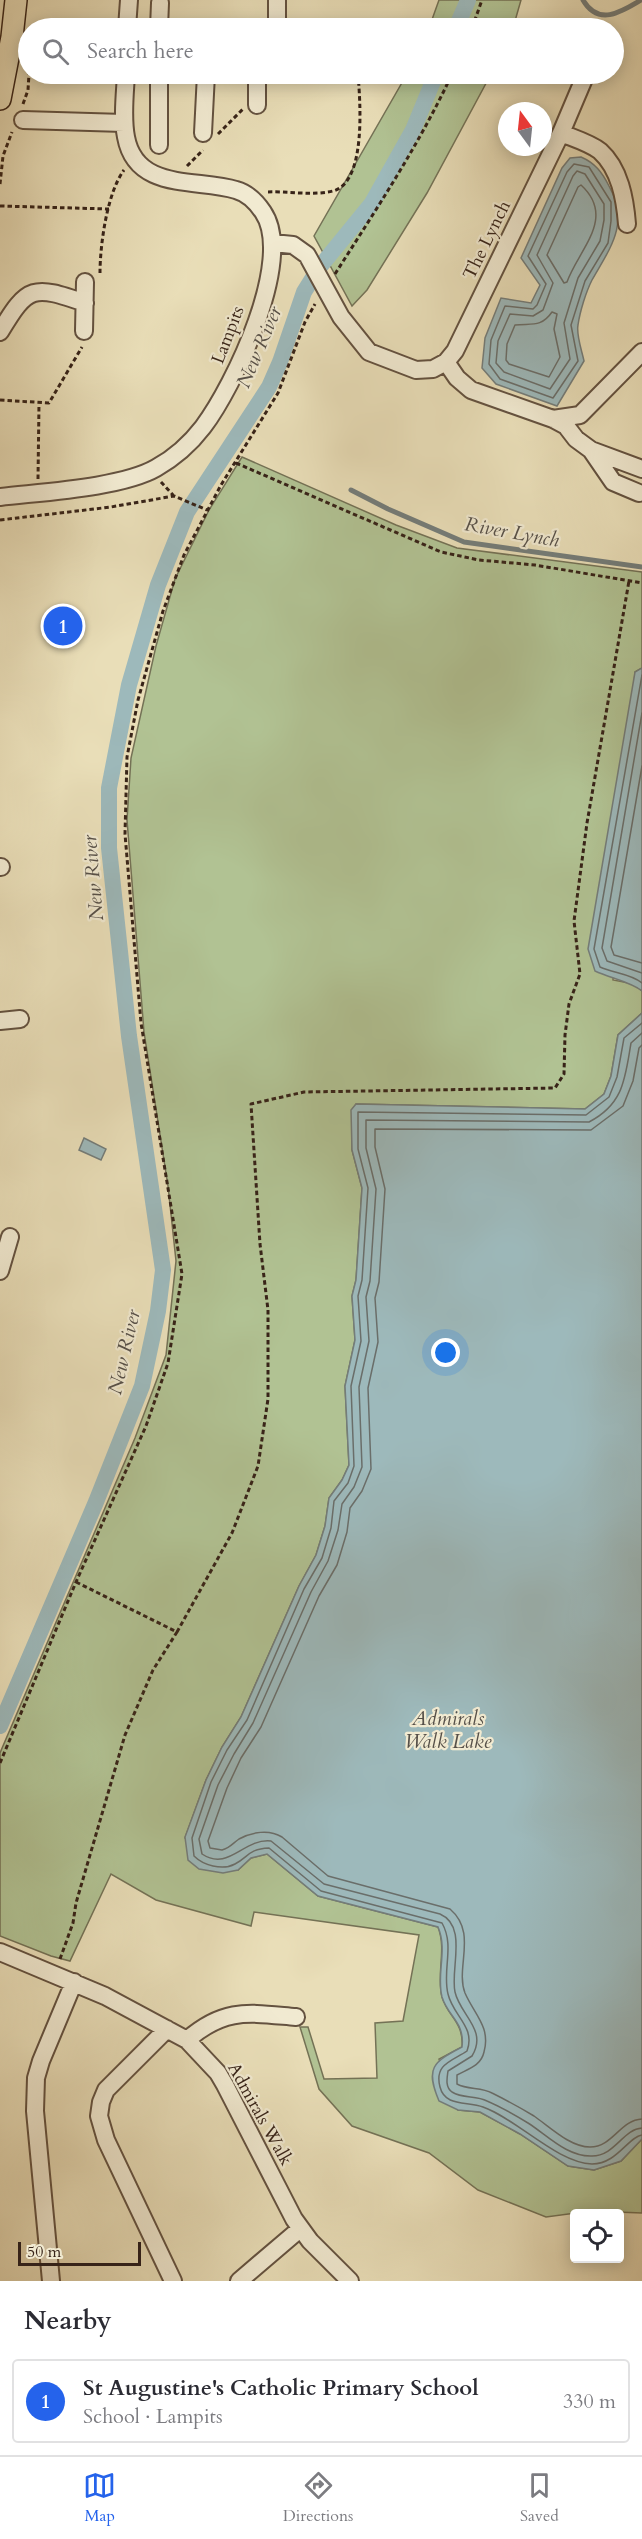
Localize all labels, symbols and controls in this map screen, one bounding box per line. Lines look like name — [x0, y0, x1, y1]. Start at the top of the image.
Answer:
search box — [18, 18, 624, 84]
icon: search — [39, 35, 72, 68]
text: Search here — [87, 36, 194, 66]
north arrow — [498, 102, 552, 156]
street label: The Lynch — [457, 196, 517, 284]
water label: New River — [230, 301, 289, 392]
street label: Lampits — [206, 302, 250, 368]
water label: River Lynch — [463, 510, 562, 554]
pin: 1 — [44, 604, 82, 648]
water label: New River — [76, 833, 110, 922]
water label: New River — [101, 1306, 147, 1397]
your location — [431, 1338, 460, 1367]
water label: Admirals Walk Lake — [405, 1705, 492, 1755]
street label: Admirals Walk — [221, 2058, 299, 2170]
map controls — [570, 2209, 624, 2263]
button: locate — [570, 2209, 624, 2263]
scale bar — [18, 2239, 141, 2266]
text: 50 m — [27, 2241, 61, 2263]
text: Nearby — [24, 2303, 112, 2338]
text: St Augustine's Catholic Primary School — [83, 2373, 479, 2403]
text: 1 — [40, 2388, 51, 2415]
text: 330 m — [563, 2388, 616, 2415]
text: School · Lampits — [83, 2403, 223, 2430]
tab: Map — [83, 2469, 116, 2527]
tab: Directions — [283, 2469, 353, 2527]
tab: Saved — [520, 2469, 559, 2527]

